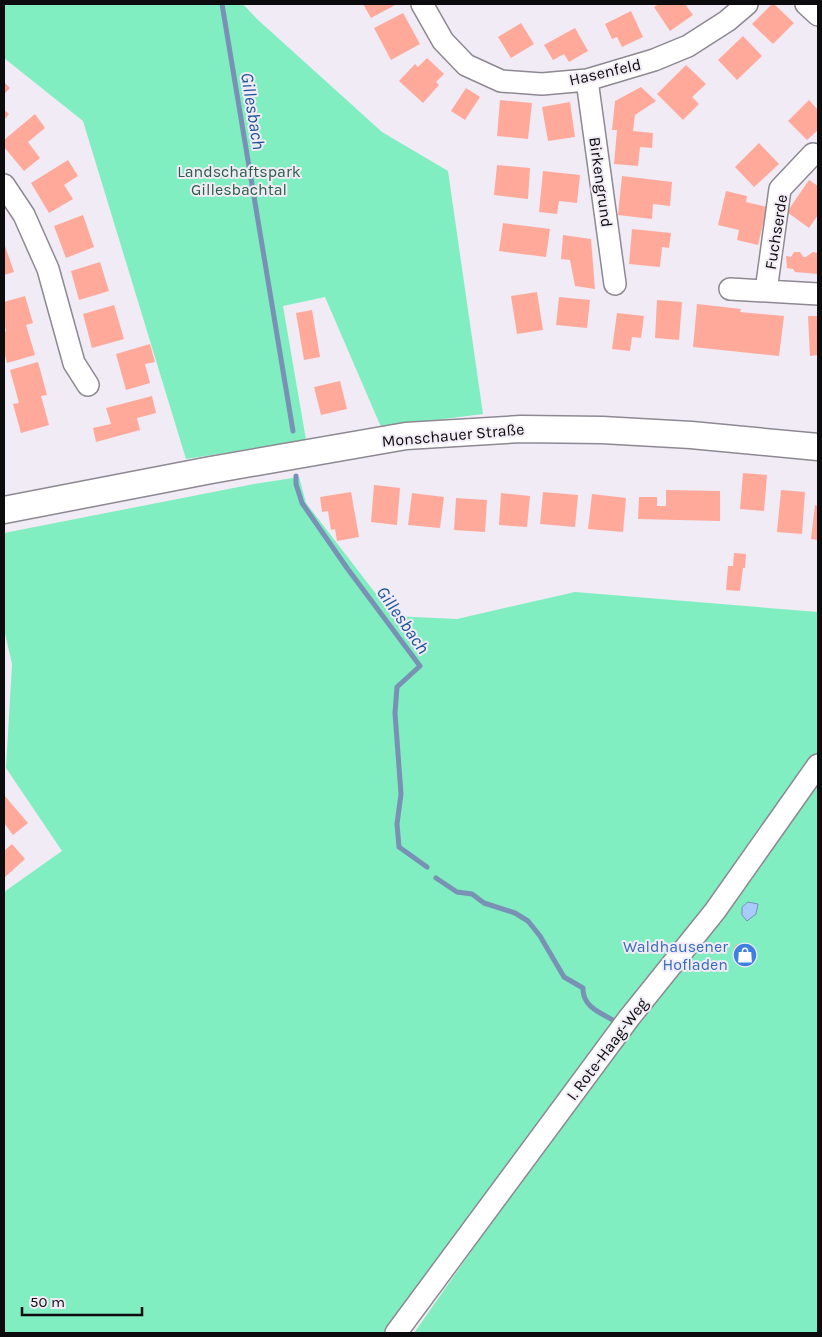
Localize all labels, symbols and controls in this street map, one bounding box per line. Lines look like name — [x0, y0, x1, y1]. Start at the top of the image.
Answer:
street label: Hasenfeld — [567, 54, 643, 90]
water label: Gillesbach — [236, 71, 270, 151]
street label: Birkengrund — [585, 136, 617, 228]
park label: Landschaftspark Gillesbachtal — [177, 162, 301, 199]
street label: Fuchserde — [761, 193, 791, 271]
street label: Monschauer Straße — [381, 419, 525, 451]
water label: Gillesbach — [372, 582, 434, 658]
place label: Waldhausener Hofladen — [623, 937, 728, 974]
shop icon: Waldhausener Hofladen — [732, 942, 758, 968]
street label: I. Rote-Haag-Weg — [562, 994, 652, 1104]
scale bar — [22, 1284, 142, 1316]
text: 50 m — [30, 1293, 65, 1311]

